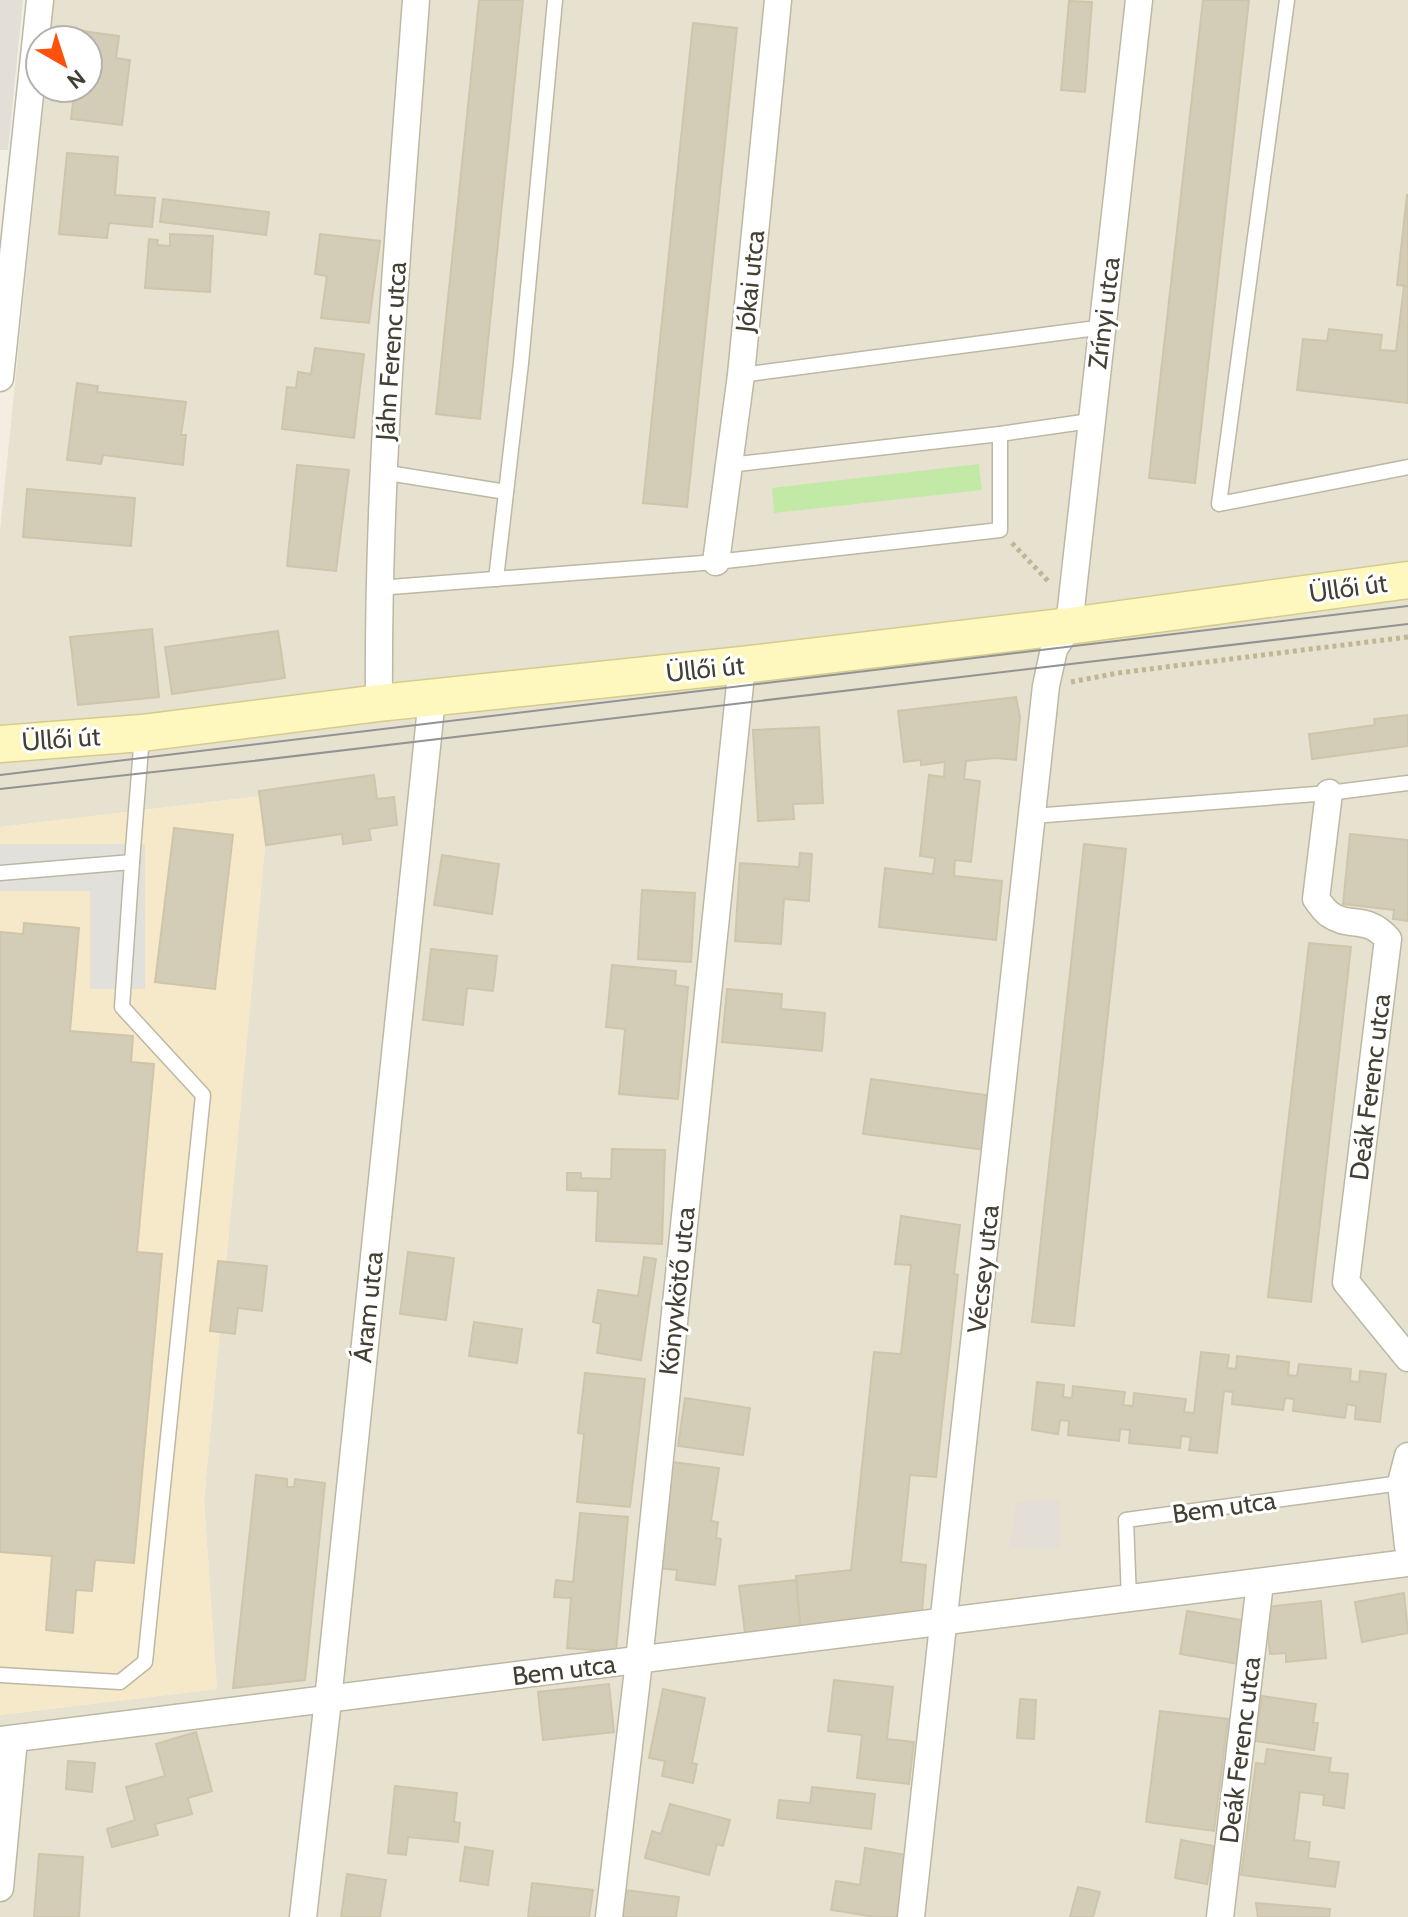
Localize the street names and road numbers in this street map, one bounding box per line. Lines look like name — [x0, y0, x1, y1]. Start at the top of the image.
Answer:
street label: Jókai utca — [729, 228, 771, 335]
street label: Zrínyi utca — [1081, 255, 1127, 371]
street label: Jáhn Ferenc utca — [369, 260, 413, 442]
street label: Üllői út — [1307, 567, 1389, 609]
street label: Üllői út — [664, 649, 746, 689]
street label: Üllői út — [21, 720, 102, 758]
street label: Deák Ferenc utca — [1343, 991, 1397, 1182]
street label: Vécsey utca — [960, 1203, 1006, 1335]
street label: Könyvkötő utca — [652, 1205, 702, 1377]
street label: Áram utca — [346, 1249, 390, 1364]
street label: Bem utca — [1170, 1484, 1278, 1530]
street label: Bem utca — [510, 1648, 618, 1692]
street label: Deák Ferenc utca — [1213, 1654, 1267, 1845]

